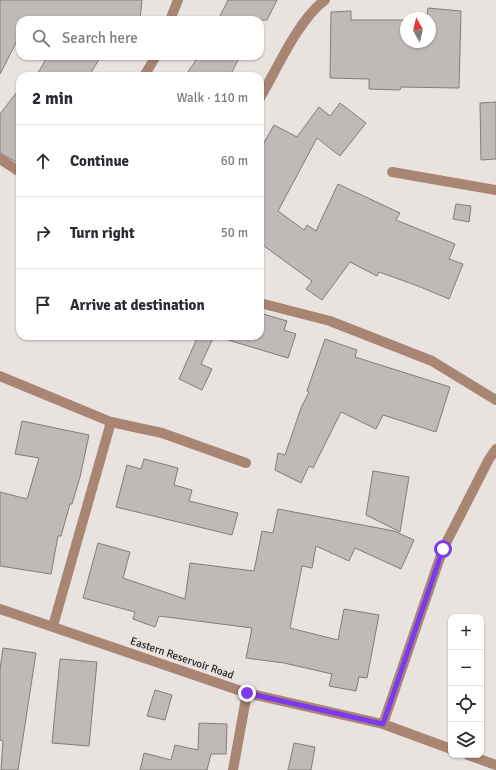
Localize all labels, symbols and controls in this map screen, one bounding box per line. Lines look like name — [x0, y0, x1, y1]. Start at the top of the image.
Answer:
north arrow — [400, 12, 436, 48]
search box — [16, 16, 264, 60]
icon: search — [30, 27, 52, 49]
text: Search here — [62, 29, 138, 47]
text: 2 min — [32, 88, 73, 109]
text: Walk · 110 m — [177, 90, 248, 106]
icon: ahead — [32, 150, 54, 172]
text: Continue — [70, 152, 129, 170]
text: 60 m — [221, 153, 248, 169]
icon: right — [32, 222, 54, 244]
text: Turn right — [70, 224, 135, 242]
text: 50 m — [221, 225, 248, 241]
icon: arrive — [32, 294, 54, 316]
text: Arrive at destination — [70, 296, 205, 314]
route start — [434, 540, 452, 558]
map controls — [448, 614, 484, 758]
button: + — [448, 614, 484, 650]
street label: Eastern Reservoir Road — [129, 634, 236, 682]
button: − — [448, 650, 484, 686]
route end — [238, 684, 256, 702]
button: locate — [448, 686, 484, 722]
button: layers — [448, 722, 484, 758]

